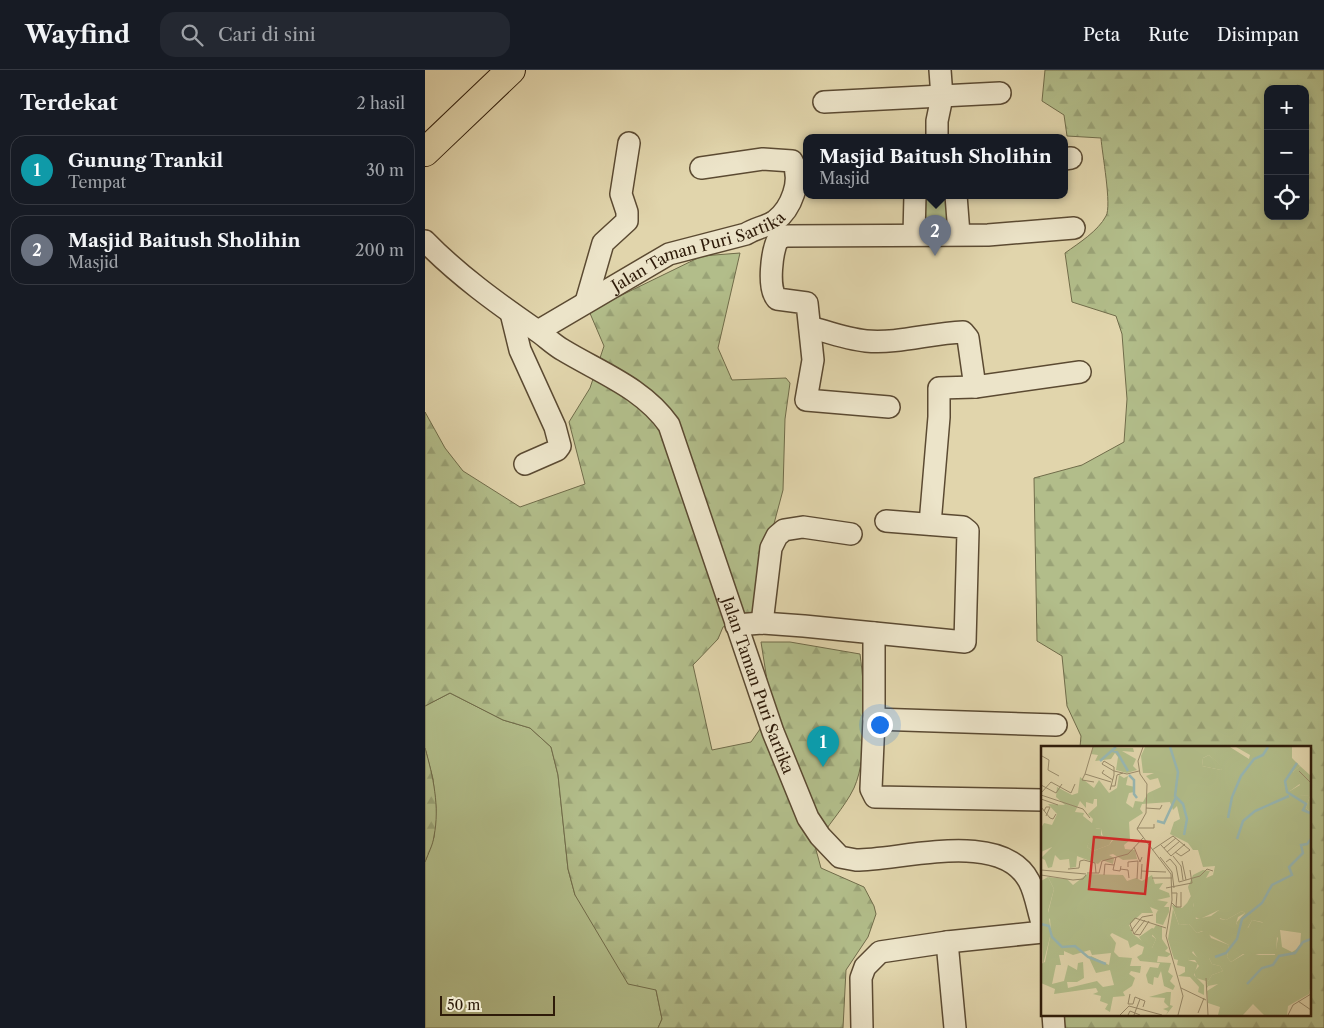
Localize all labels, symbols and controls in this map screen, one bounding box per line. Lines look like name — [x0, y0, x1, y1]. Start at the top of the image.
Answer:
search box — [160, 12, 510, 57]
text: Wayfind — [25, 20, 130, 49]
icon: search — [178, 21, 206, 49]
text: Cari di sini — [218, 23, 316, 46]
text: Peta — [1083, 24, 1120, 46]
text: Rute — [1148, 24, 1189, 46]
text: Disimpan — [1217, 24, 1299, 46]
map controls — [1264, 85, 1309, 220]
button: + — [1264, 85, 1309, 130]
text: Terdekat — [20, 90, 118, 115]
text: 2 hasil — [356, 93, 405, 113]
button: − — [1264, 130, 1309, 175]
popup — [803, 134, 1068, 199]
text: Masjid Baitush Sholihin — [819, 145, 1052, 168]
text: Gunung Trankil — [68, 149, 223, 172]
text: 1 — [33, 160, 41, 180]
text: 30 m — [366, 160, 404, 180]
text: Masjid — [819, 168, 870, 188]
text: Tempat — [68, 172, 126, 192]
button: locate — [1264, 175, 1309, 220]
street label: Jalan Taman Puri Sartika — [605, 207, 790, 297]
pin: 2 — [919, 215, 951, 256]
text: Masjid Baitush Sholihin — [68, 229, 301, 252]
text: 2 — [32, 240, 42, 260]
text: 200 m — [355, 240, 404, 260]
text: Masjid — [68, 252, 119, 272]
street label: Jalan Taman Puri Sartika — [717, 591, 799, 777]
your location — [867, 712, 893, 738]
pin: 1 — [807, 726, 839, 767]
inset map — [1041, 746, 1311, 1016]
scale bar — [440, 993, 555, 1016]
text: 50 m — [447, 996, 480, 1014]

